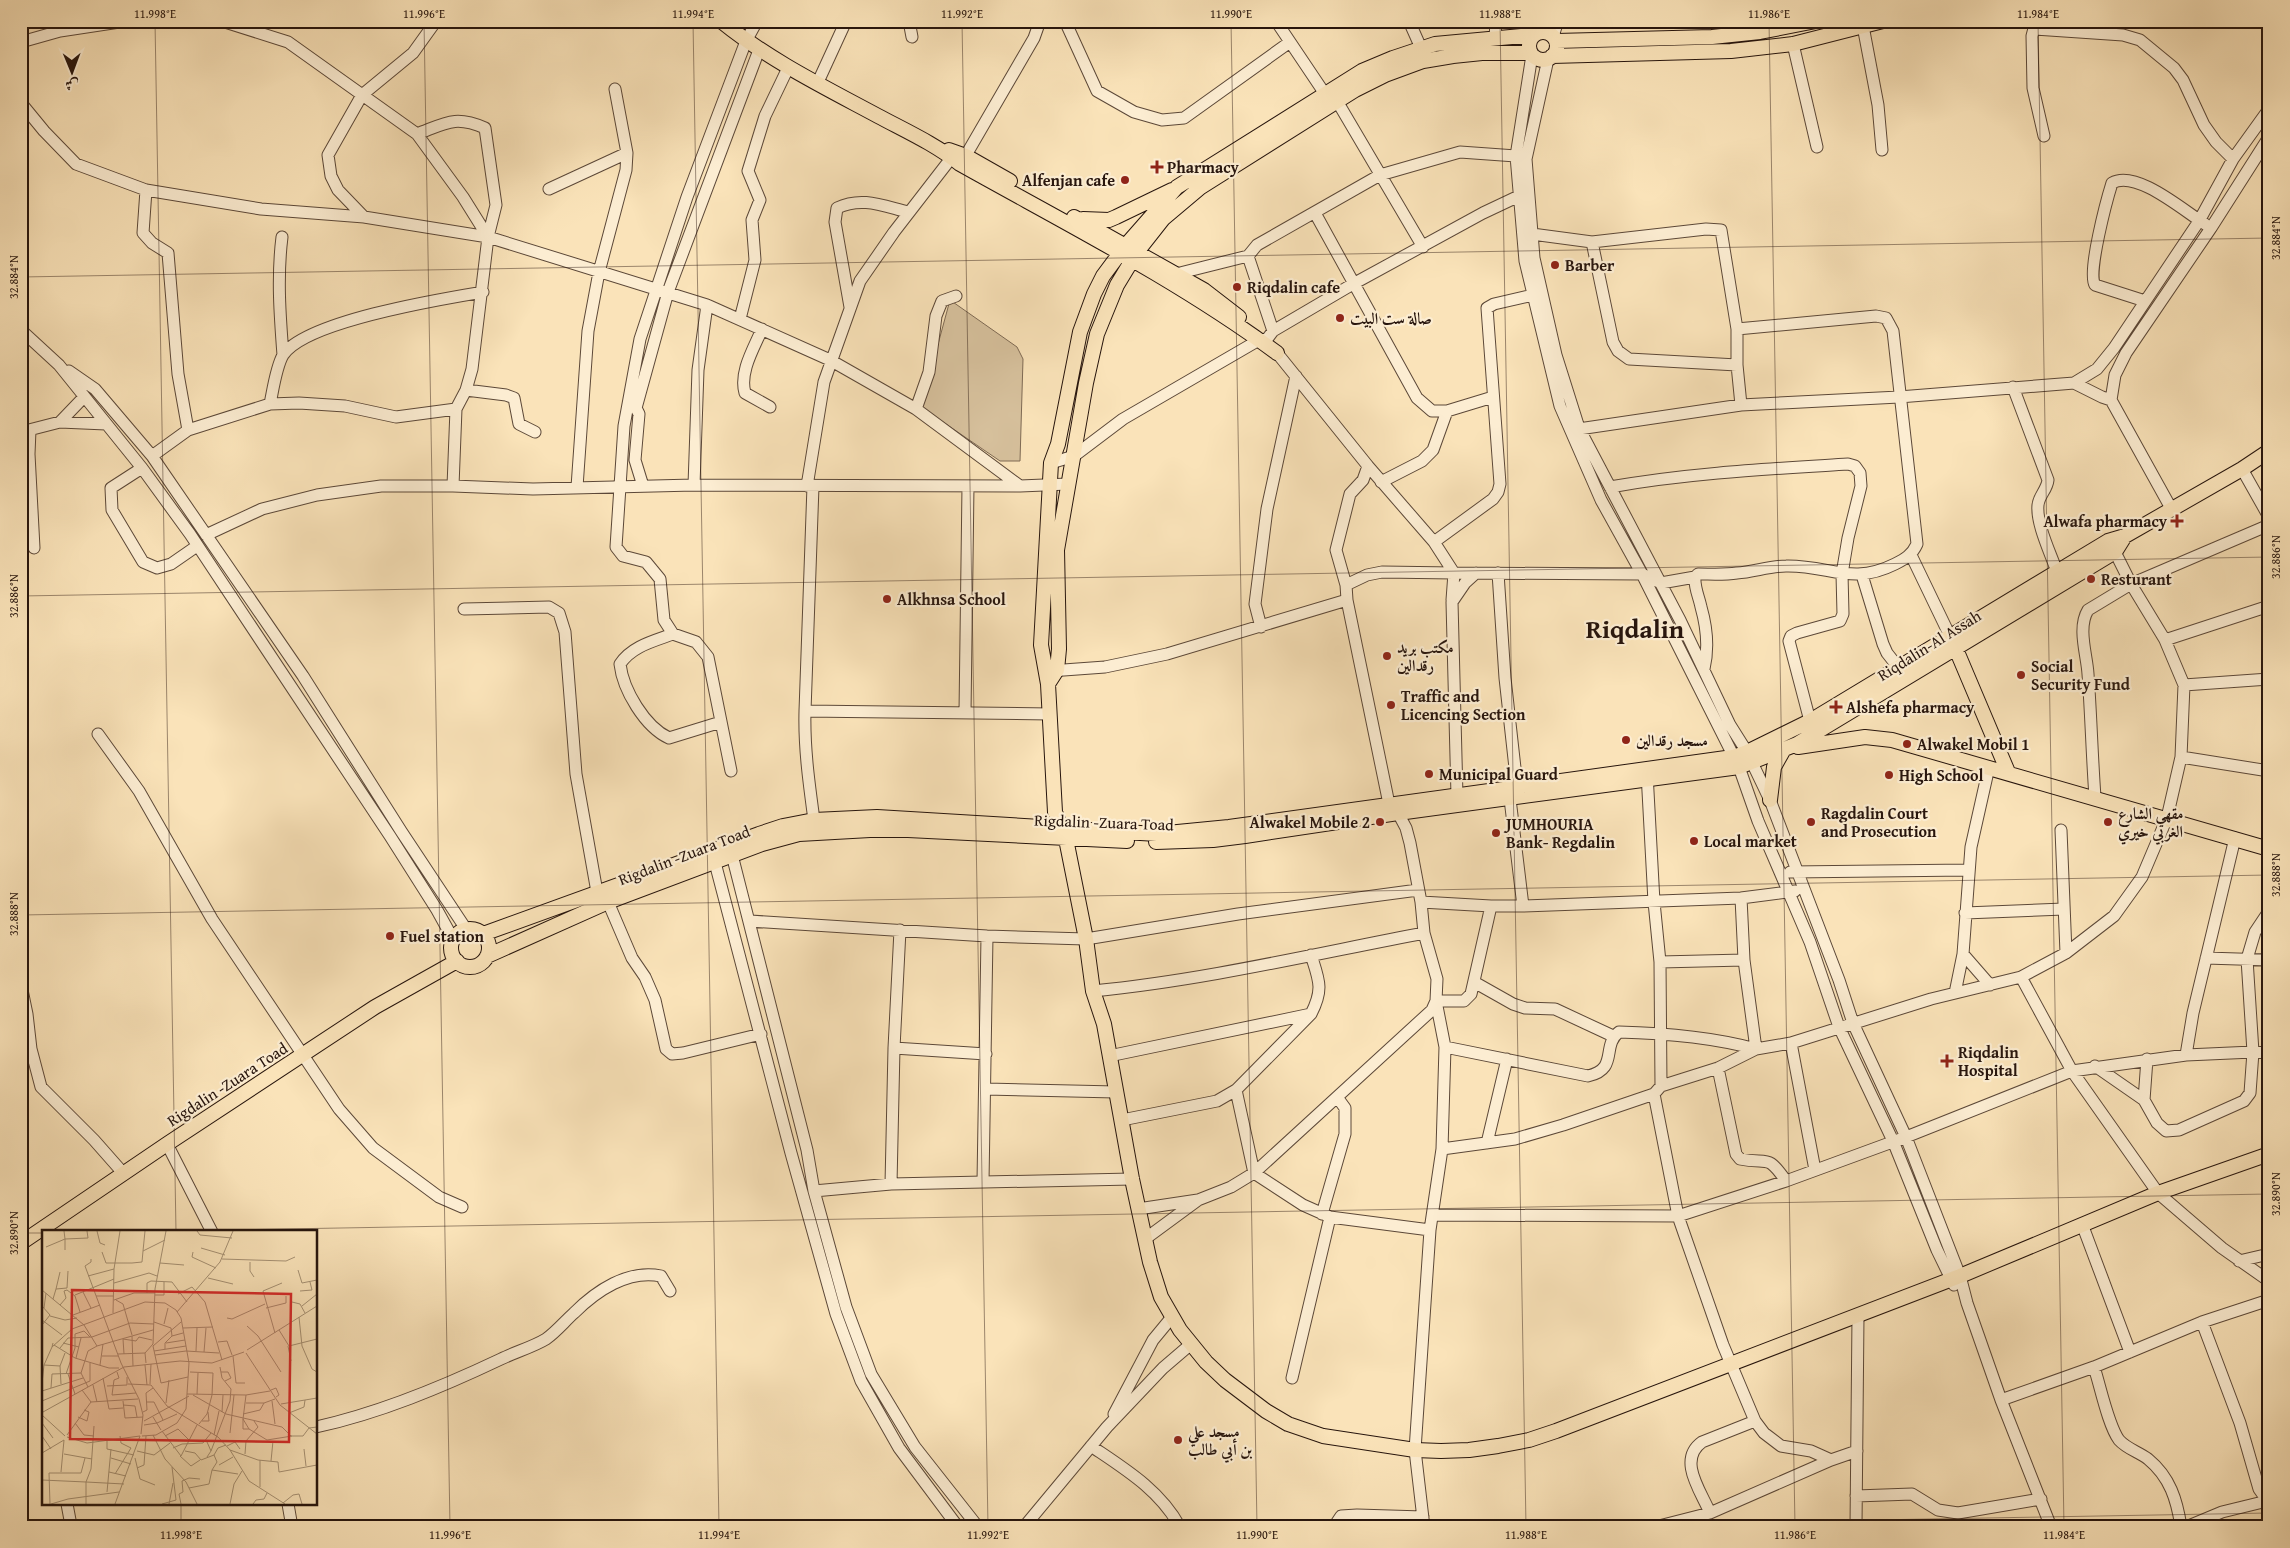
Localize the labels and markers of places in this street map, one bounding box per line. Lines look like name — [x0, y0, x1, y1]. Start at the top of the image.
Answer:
place label: Pharmacy — [1167, 155, 1240, 179]
marker: Pharmacy — [1151, 161, 1163, 173]
place label: Alfenjan cafe — [1022, 168, 1115, 192]
marker: Alfenjan cafe — [1119, 174, 1131, 186]
place label: Barber — [1565, 253, 1615, 277]
marker: Barber — [1549, 259, 1561, 271]
place label: Riqdalin cafe — [1247, 275, 1340, 299]
marker: Riqdalin cafe — [1231, 281, 1243, 293]
place label: صالة ست البيت — [1350, 306, 1432, 330]
marker: صالة ست البيت — [1334, 312, 1346, 324]
place label: Alwafa pharmacy — [2043, 509, 2168, 533]
marker: Alwafa pharmacy — [2171, 515, 2183, 527]
place label: Resturant — [2101, 567, 2172, 591]
marker: Resturant — [2085, 573, 2097, 585]
place label: Alkhnsa School — [897, 587, 1006, 611]
marker: Alkhnsa School — [881, 593, 893, 605]
place label: مكتب بريد رقدالين — [1397, 635, 1454, 677]
marker: مكتب بريد رقدالين — [1381, 650, 1393, 662]
place label: Social Security Fund — [2031, 654, 2131, 696]
marker: Social Security Fund — [2015, 669, 2027, 681]
place label: Traffic and Licencing Section — [1401, 684, 1526, 726]
place label: Alshefa pharmacy — [1846, 695, 1975, 719]
marker: Traffic and Licencing Section — [1385, 699, 1397, 711]
marker: Alshefa pharmacy — [1830, 701, 1842, 713]
place label: مسجد رقدالين — [1636, 728, 1708, 752]
place label: Alwakel Mobil 1 — [1917, 732, 2030, 756]
marker: مسجد رقدالين — [1620, 734, 1632, 746]
marker: Alwakel Mobil 1 — [1901, 738, 1913, 750]
place label: Municipal Guard — [1439, 762, 1559, 786]
place label: High School — [1899, 763, 1983, 787]
marker: Municipal Guard — [1423, 768, 1435, 780]
marker: High School — [1883, 769, 1895, 781]
place label: Ragdalin Court and Prosecution — [1821, 801, 1937, 843]
place label: مقهي الشارع الغربي خيري — [2118, 801, 2183, 845]
place label: Alwakel Mobile 2 — [1250, 810, 1370, 834]
place label: JUMHOURIA Bank- Regdalin — [1503, 812, 1615, 854]
marker: Alwakel Mobile 2 — [1374, 816, 1386, 828]
marker: Ragdalin Court and Prosecution — [1805, 816, 1817, 828]
marker: مقهي الشارع الغربي خيري — [2102, 816, 2114, 828]
marker: JUMHOURIA Bank- Regdalin — [1490, 827, 1502, 839]
place label: Local market — [1704, 829, 1797, 853]
marker: Local market — [1688, 835, 1700, 847]
place label: Fuel station — [400, 924, 484, 948]
marker: Fuel station — [384, 930, 396, 942]
place label: Riqdalin Hospital — [1958, 1040, 2019, 1082]
marker: Riqdalin Hospital — [1940, 1054, 1954, 1068]
place label: مسجد علي بن أبي طالب — [1187, 1419, 1252, 1463]
marker: مسجد علي بن أبي طالب — [1172, 1434, 1184, 1446]

